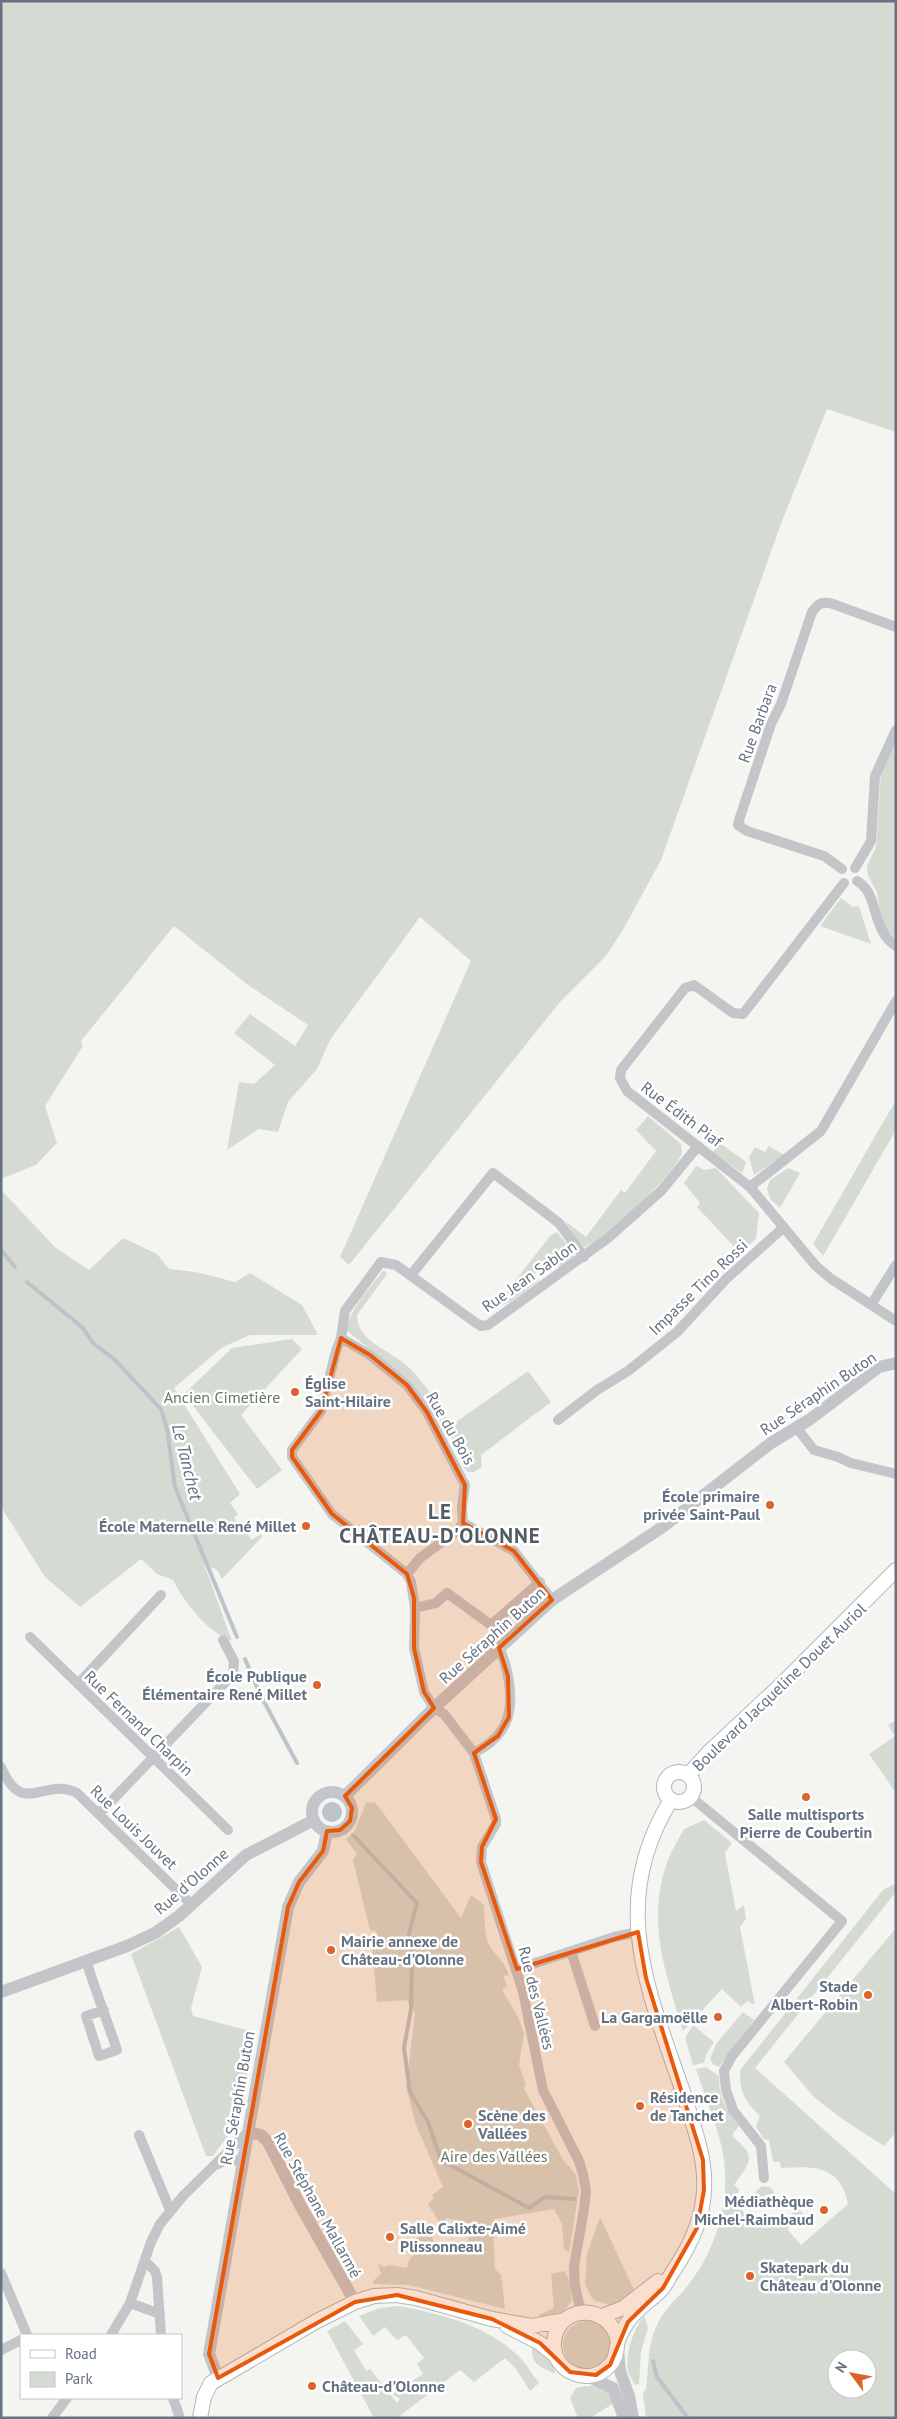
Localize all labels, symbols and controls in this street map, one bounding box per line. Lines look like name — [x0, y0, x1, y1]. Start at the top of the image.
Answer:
street label: Rue Barbara — [733, 681, 781, 765]
street label: Rue Édith Piaf — [637, 1077, 727, 1152]
street label: Impasse Tino Rossi — [644, 1235, 752, 1339]
street label: Rue Jean Sablon — [478, 1236, 580, 1316]
street label: Rue Séraphin Buton — [756, 1347, 880, 1439]
place label: Église Saint-Hilaire — [305, 1373, 391, 1411]
marker: Église Saint-Hilaire — [289, 1386, 301, 1398]
park label: Ancien Cimetière — [164, 1387, 280, 1407]
street label: Rue du Bois — [422, 1388, 480, 1468]
water label: Le Tanchet — [167, 1421, 208, 1504]
place label: École primaire privée Saint-Paul — [643, 1486, 760, 1524]
district label: LE CHÂTEAU-D'OLONNE — [339, 1498, 541, 1549]
marker: École primaire privée Saint-Paul — [764, 1499, 776, 1511]
place label: École Maternelle René Millet — [99, 1516, 296, 1536]
marker: École Maternelle René Millet — [300, 1520, 312, 1532]
street label: Rue Séraphin Buton — [435, 1582, 549, 1688]
street label: Boulevard Jacqueline Douet Auriol — [688, 1598, 870, 1775]
street label: Rue Fernand Charpin — [80, 1666, 198, 1780]
place label: École Publique Élémentaire René Millet — [142, 1666, 307, 1704]
marker: École Publique Élémentaire René Millet — [311, 1679, 323, 1691]
street label: Rue Louis Jouvet — [86, 1781, 182, 1874]
marker: Salle multisports Pierre de Coubertin — [800, 1791, 812, 1803]
place label: Salle multisports Pierre de Coubertin — [740, 1804, 872, 1842]
street label: Rue d'Olonne — [150, 1843, 232, 1919]
place label: Mairie annexe de Château-d'Olonne — [341, 1931, 464, 1969]
marker: Mairie annexe de Château-d'Olonne — [325, 1944, 337, 1956]
street label: Rue des Vallées — [514, 1944, 560, 2052]
place label: Stade Albert-Robin — [771, 1976, 858, 2014]
marker: Stade Albert-Robin — [862, 1989, 874, 2001]
place label: La Gargamoëlle — [601, 2007, 708, 2027]
marker: La Gargamoëlle — [712, 2011, 724, 2023]
street label: Rue Séraphin Buton — [215, 2029, 259, 2167]
place label: Résidence de Tanchet — [650, 2087, 724, 2125]
marker: Résidence de Tanchet — [634, 2100, 646, 2112]
place label: Scène des Vallées — [477, 2105, 546, 2143]
marker: Scène des Vallées — [462, 2118, 474, 2130]
street label: Rue Stéphane Mallarmé — [270, 2129, 366, 2281]
park label: Aire des Vallées — [440, 2146, 548, 2166]
place label: Médiathèque Michel-Raimbaud — [694, 2191, 814, 2229]
marker: Médiathèque Michel-Raimbaud — [818, 2204, 830, 2216]
place label: Salle Calixte-Aimé Plissonneau — [400, 2218, 526, 2256]
marker: Salle Calixte-Aimé Plissonneau — [384, 2231, 396, 2243]
place label: Skatepark du Château d'Olonne — [760, 2257, 881, 2295]
marker: Skatepark du Château d'Olonne — [744, 2270, 756, 2282]
legend — [20, 2334, 182, 2399]
text: Road — [65, 2344, 97, 2363]
north arrow — [827, 2349, 877, 2399]
text: N — [831, 2358, 851, 2376]
text: Park — [65, 2369, 93, 2388]
place label: Château-d'Olonne — [322, 2376, 445, 2396]
marker: Château-d'Olonne — [306, 2380, 318, 2392]

